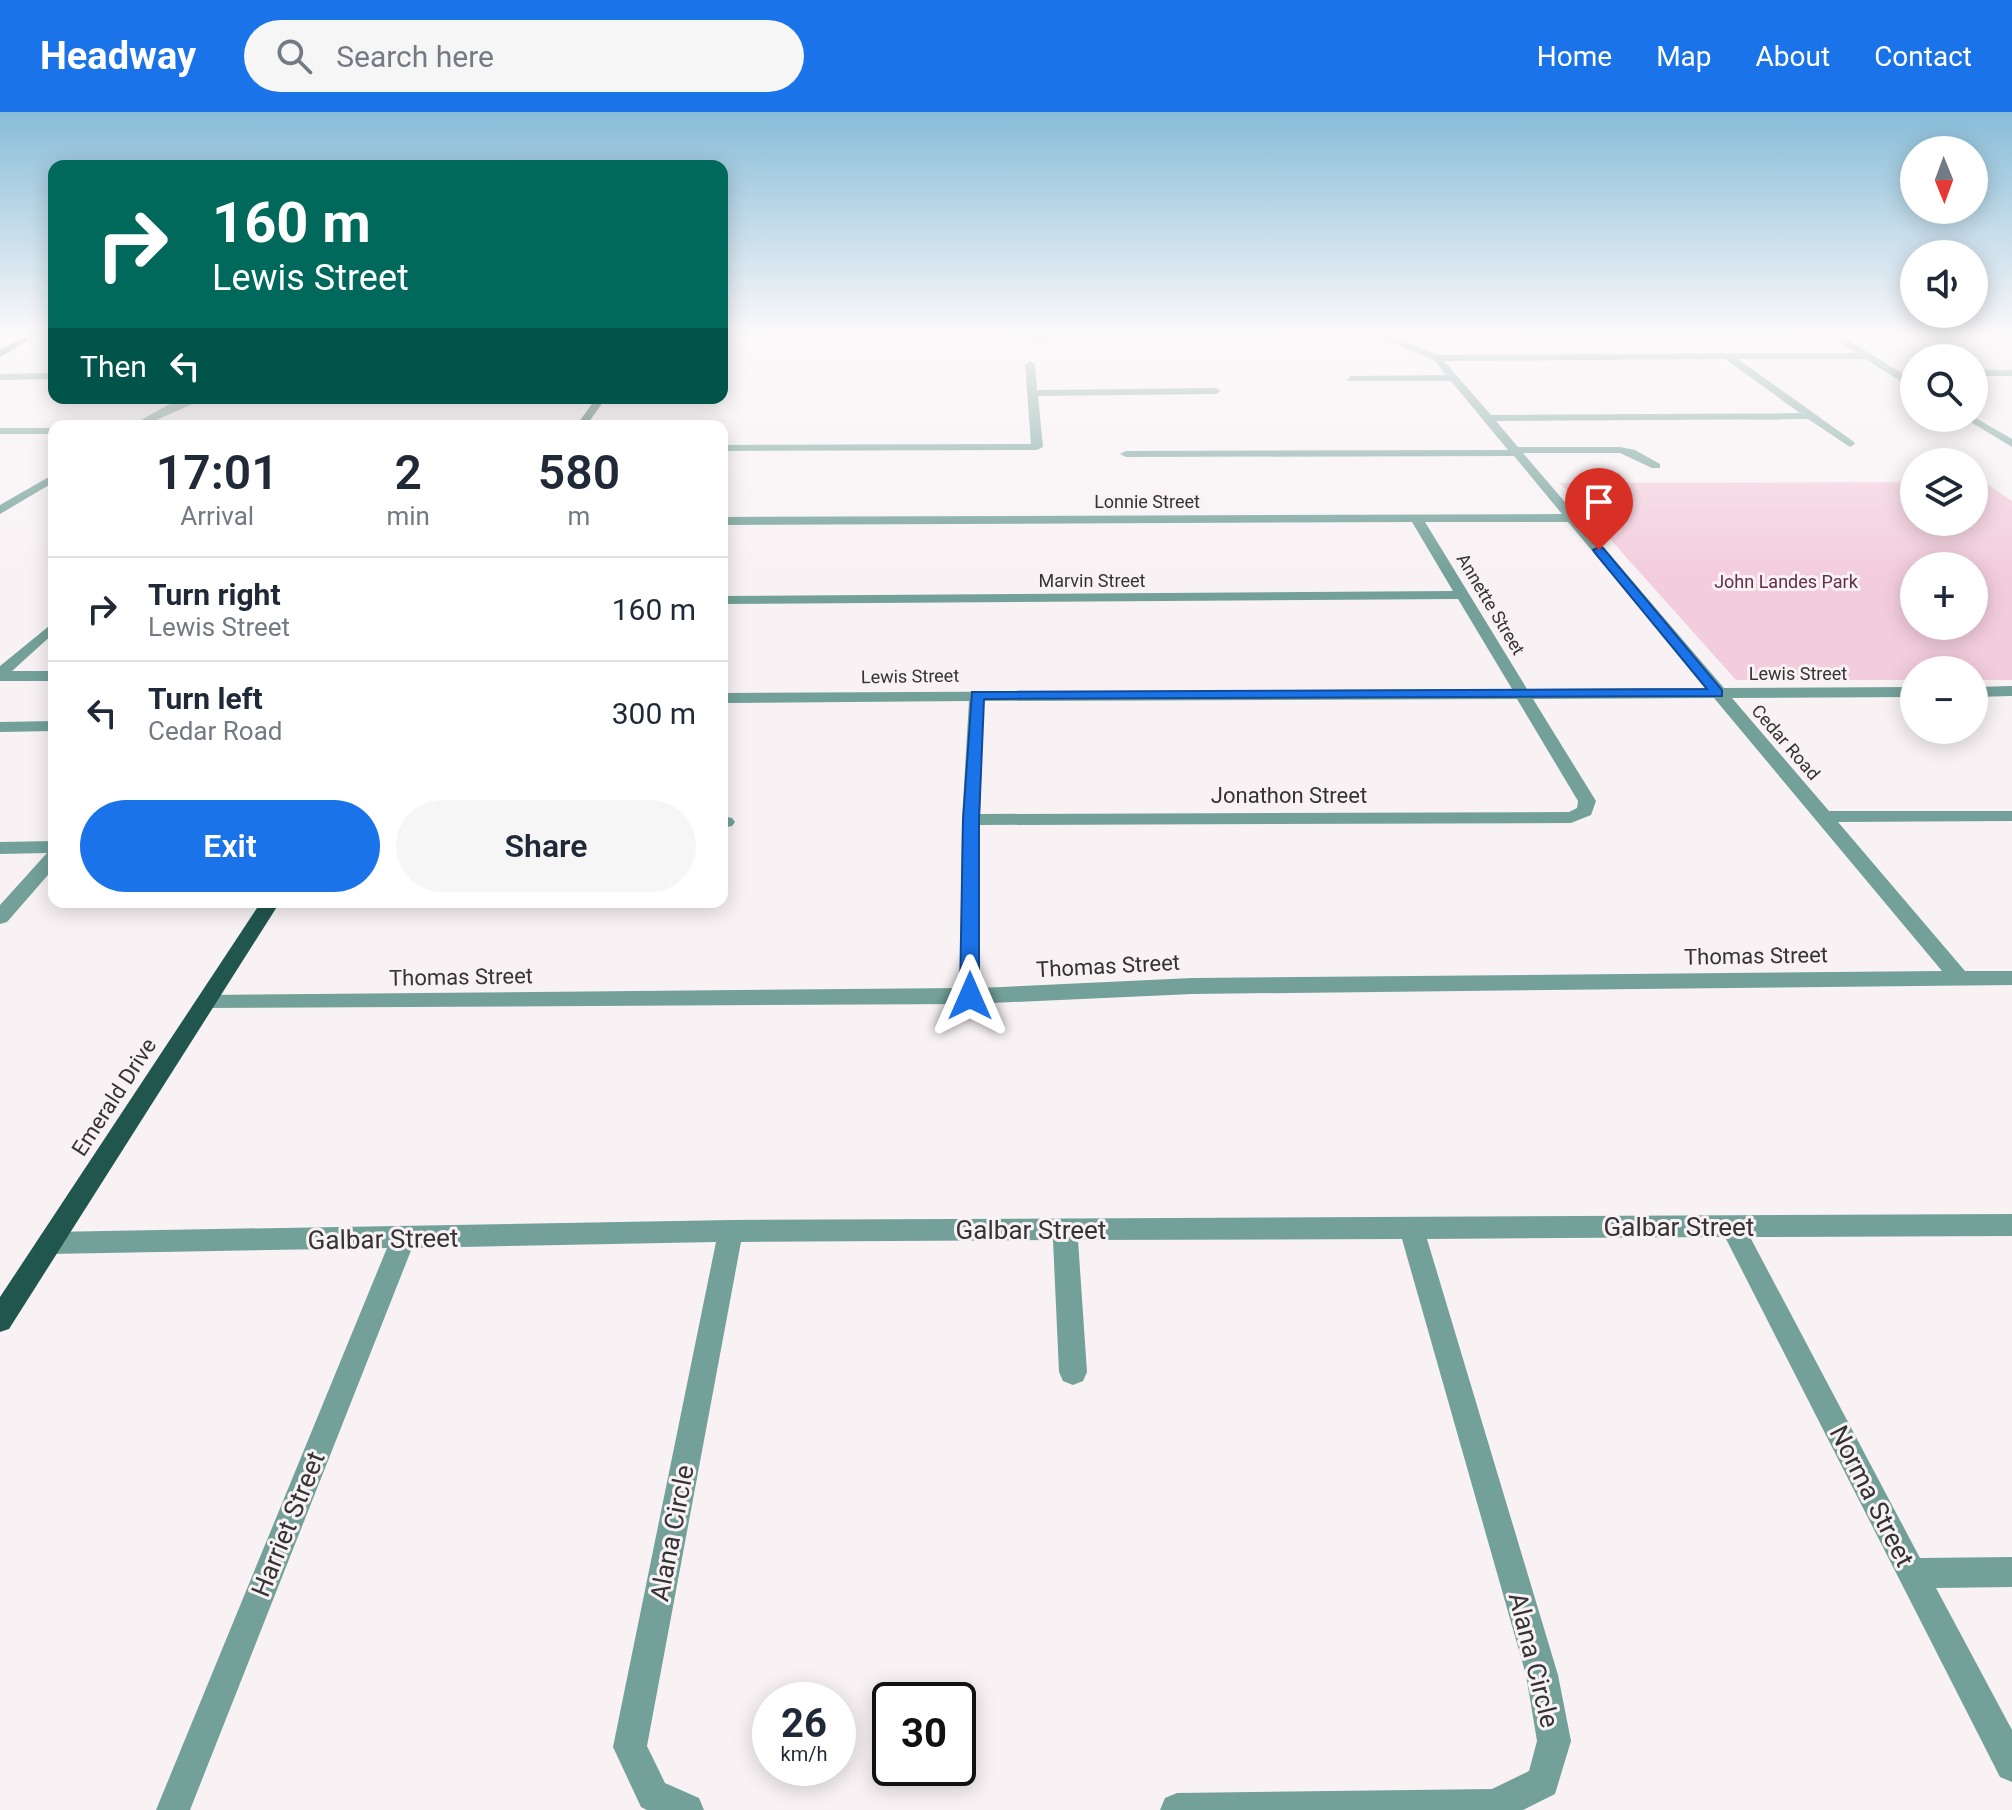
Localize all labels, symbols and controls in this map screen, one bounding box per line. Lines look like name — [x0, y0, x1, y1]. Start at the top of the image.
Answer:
search box — [244, 20, 804, 92]
text: Headway — [40, 34, 196, 78]
icon: search — [272, 34, 316, 78]
text: Search here — [336, 39, 494, 74]
text: Home — [1537, 40, 1612, 73]
text: Map — [1656, 40, 1712, 73]
text: About — [1756, 40, 1830, 73]
text: Contact — [1874, 40, 1972, 73]
north arrow — [1900, 136, 1988, 224]
map controls — [1900, 136, 1988, 744]
text: 160 m — [212, 190, 371, 256]
icon: right — [80, 192, 184, 296]
button: sound — [1900, 240, 1988, 328]
text: Lewis Street — [212, 257, 409, 299]
icon: left — [163, 344, 207, 388]
button: search — [1900, 344, 1988, 432]
text: Then — [80, 349, 147, 384]
text: 17:01 — [156, 444, 279, 501]
text: 2 — [395, 444, 422, 501]
text: 580 — [538, 444, 620, 501]
button: layers — [1900, 448, 1988, 536]
pin — [1565, 468, 1633, 550]
icon: arrive — [1577, 480, 1621, 524]
street label: Lonnie Street — [1094, 491, 1200, 512]
text: Arrival — [180, 501, 254, 531]
text: min — [386, 501, 430, 531]
text: m — [568, 501, 590, 531]
street label: Annette Street — [1453, 550, 1530, 659]
button: + — [1900, 552, 1988, 640]
street label: Marvin Street — [1039, 570, 1145, 591]
park label: John Landes Park — [1714, 571, 1859, 592]
text: Turn right — [148, 577, 281, 612]
icon: right — [80, 587, 124, 631]
text: 160 m — [612, 592, 696, 627]
text: Lewis Street — [148, 612, 290, 642]
button: − — [1900, 656, 1988, 744]
street label: Lewis Street — [1749, 663, 1847, 684]
street label: Lewis Street — [861, 665, 959, 687]
text: Turn left — [148, 681, 263, 716]
icon: left — [80, 691, 124, 735]
text: 300 m — [612, 696, 696, 731]
street label: Cedar Road — [1748, 700, 1824, 784]
text: Cedar Road — [148, 716, 282, 746]
street label: Jonathon Street — [1211, 783, 1367, 808]
button: Exit — [80, 800, 380, 892]
button: Share — [396, 800, 696, 892]
street label: Thomas Street — [1684, 942, 1828, 970]
street label: Thomas Street — [1035, 950, 1181, 982]
position arrow — [928, 954, 1012, 1038]
street label: Thomas Street — [389, 963, 533, 991]
street label: Emerald Drive — [67, 1034, 161, 1160]
street label: Galbar Street — [1604, 1212, 1754, 1242]
street label: Galbar Street — [956, 1215, 1106, 1245]
street label: Galbar Street — [307, 1223, 459, 1255]
street label: Norma Street — [1824, 1421, 1920, 1571]
street label: Harriet Street — [245, 1447, 331, 1601]
street label: Alana Circle — [644, 1462, 700, 1604]
street label: Alana Circle — [1503, 1589, 1565, 1731]
speed limit sign: 30 — [872, 1682, 976, 1786]
text: 26 — [781, 1700, 827, 1747]
text: km/h — [781, 1742, 827, 1766]

